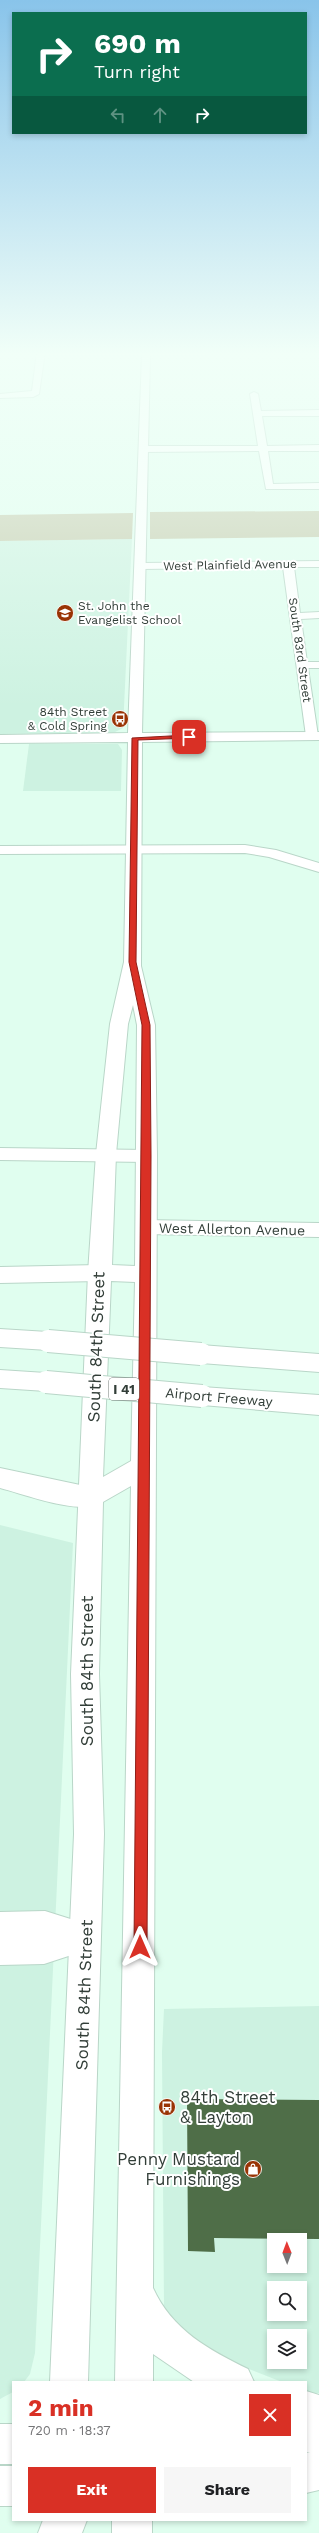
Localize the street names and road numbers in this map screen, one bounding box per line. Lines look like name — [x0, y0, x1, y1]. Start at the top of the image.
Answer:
street label: West Plainfield Avenue — [163, 557, 297, 573]
street label: South 83rd Street — [286, 597, 314, 703]
street label: West Allerton Avenue — [159, 1220, 305, 1238]
street label: South 84th Street — [83, 1271, 109, 1423]
road number: I 41 — [109, 1378, 139, 1400]
street label: Airport Freeway — [165, 1384, 274, 1410]
street label: South 84th Street — [77, 1596, 97, 1746]
street label: South 84th Street — [71, 1919, 97, 2071]

